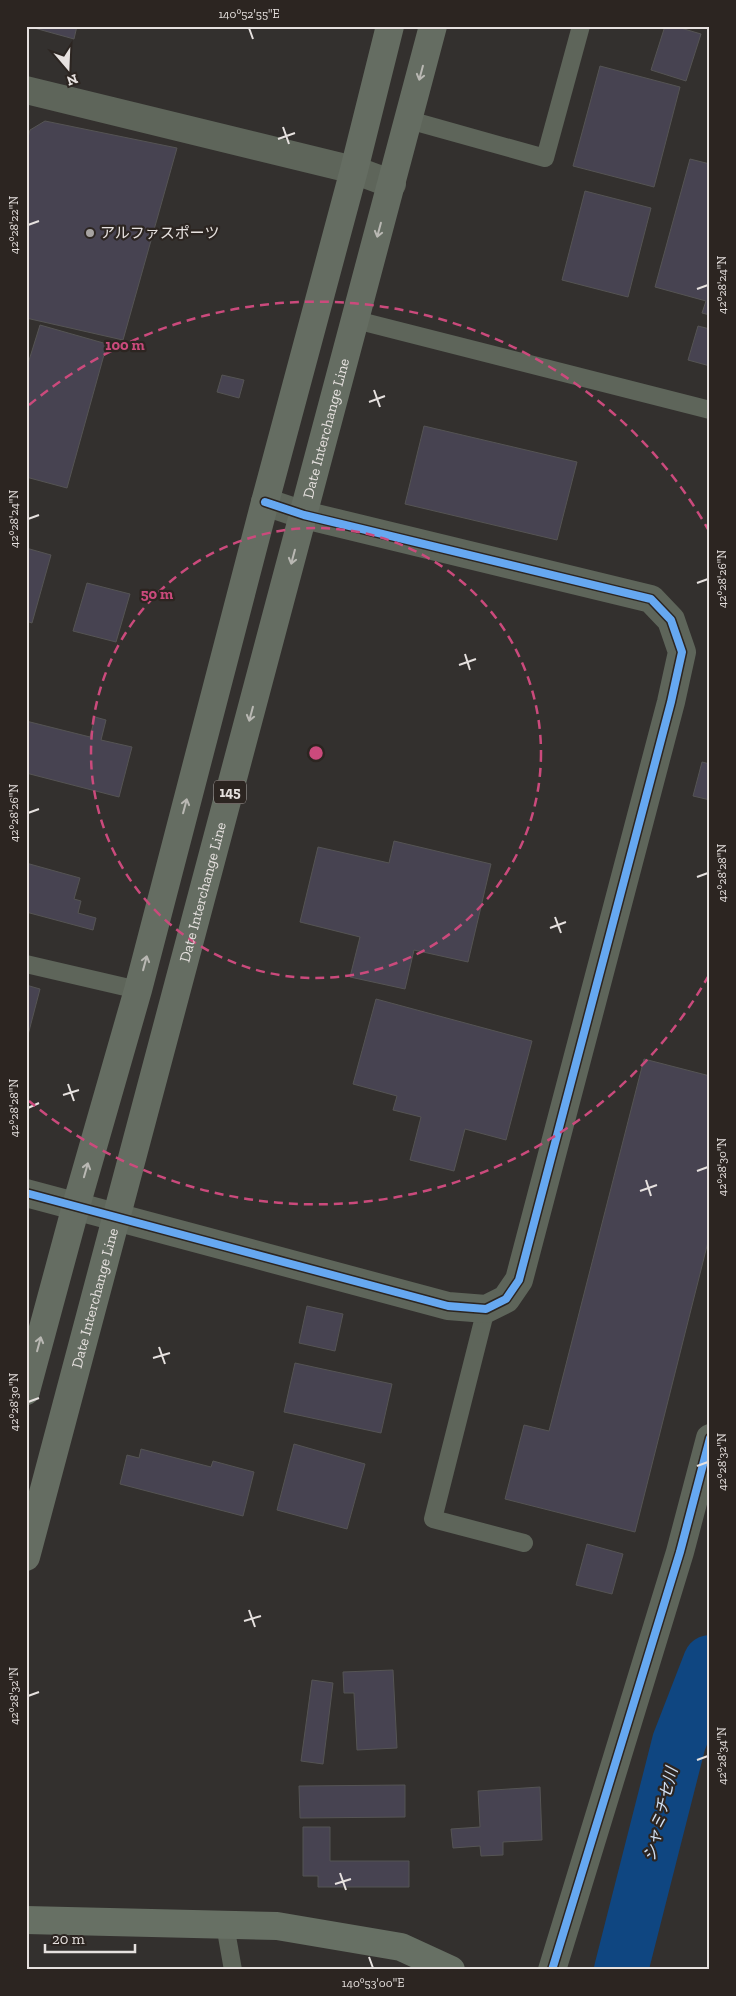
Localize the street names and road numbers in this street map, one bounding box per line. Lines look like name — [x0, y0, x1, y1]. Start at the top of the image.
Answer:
street label: Date Interchange Line — [299, 356, 353, 500]
road number: 145 — [214, 780, 246, 804]
street label: Date Interchange Line — [176, 820, 230, 964]
street label: Date Interchange Line — [68, 1226, 122, 1370]

